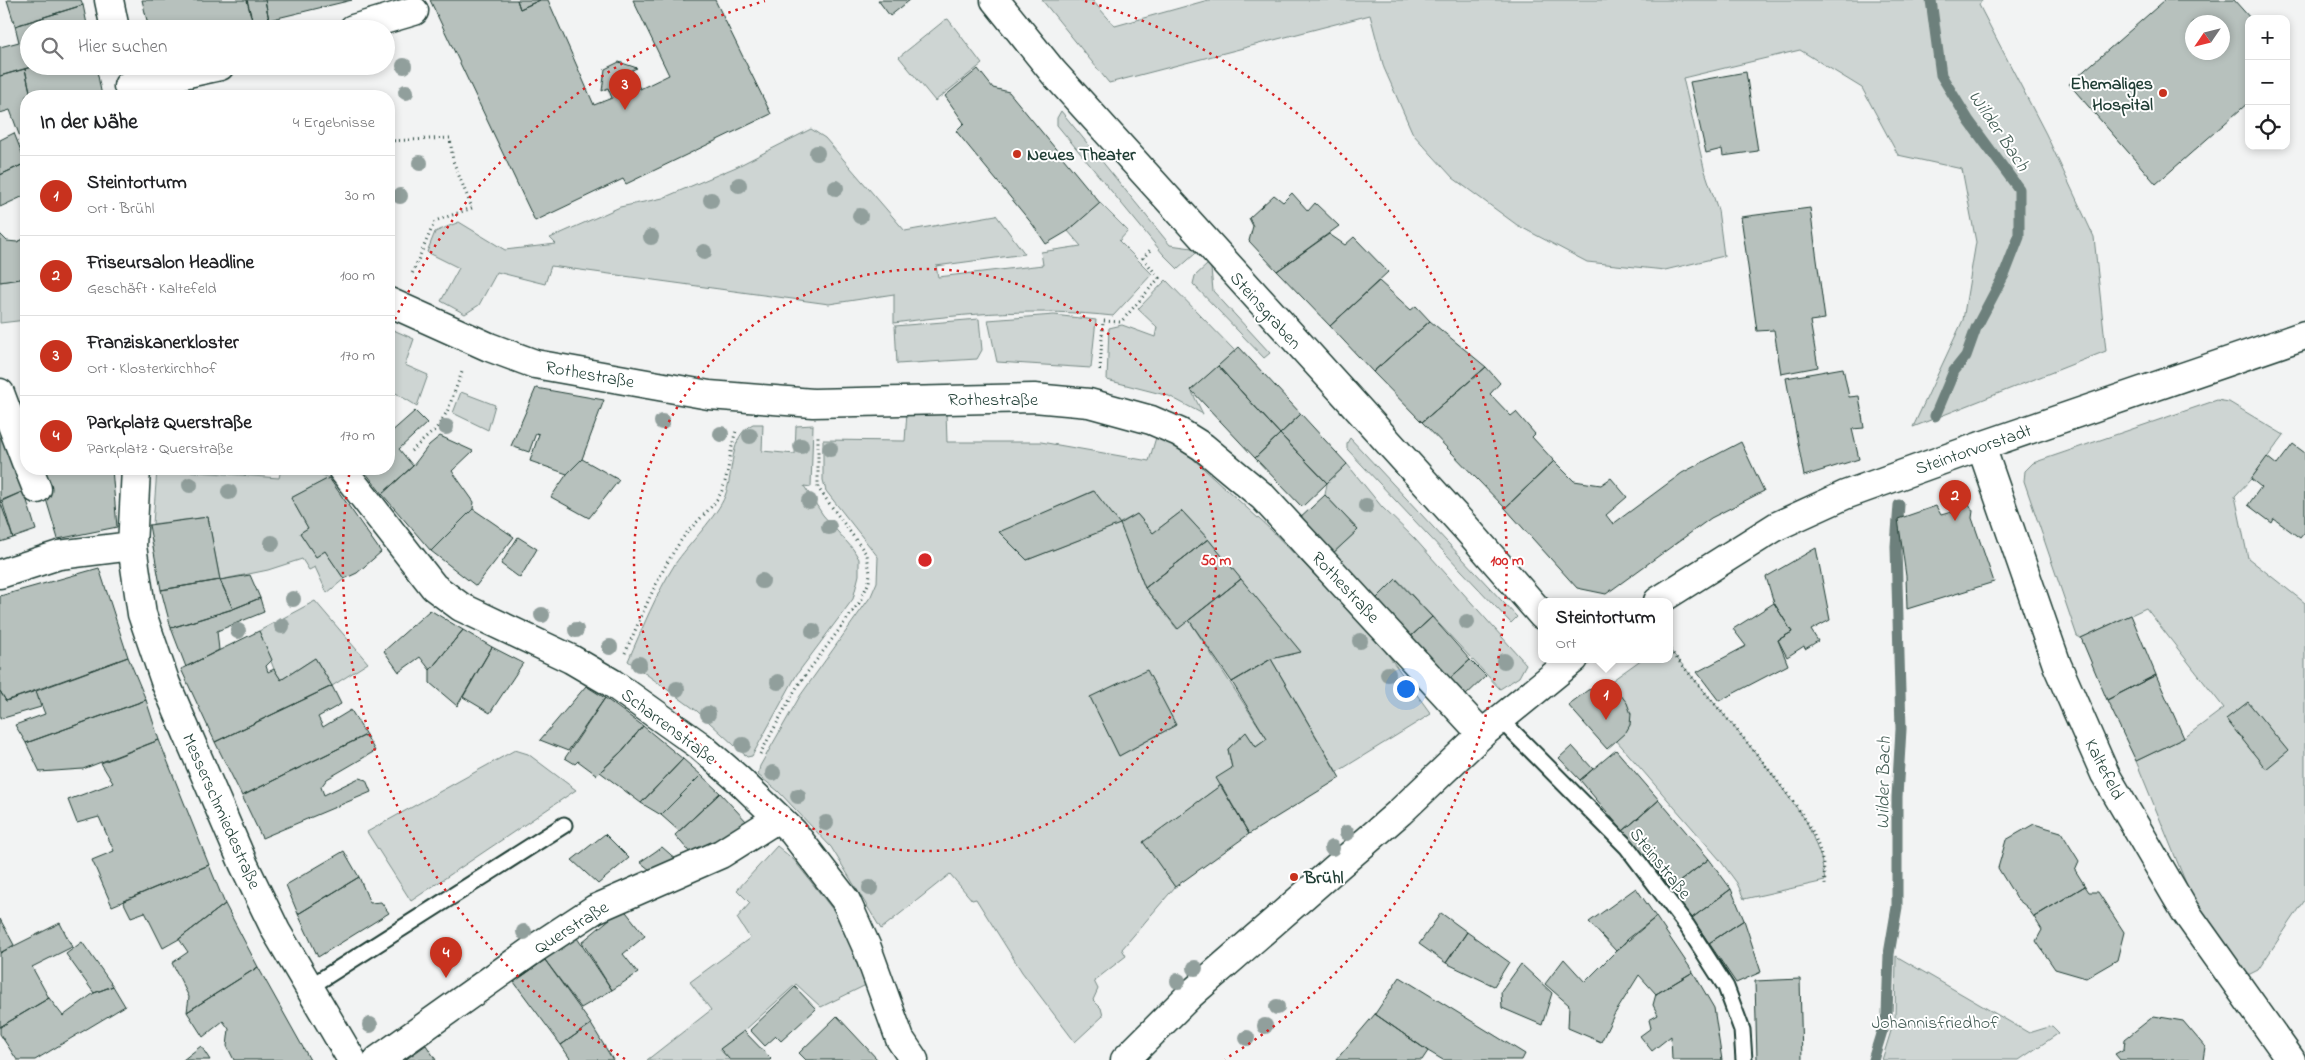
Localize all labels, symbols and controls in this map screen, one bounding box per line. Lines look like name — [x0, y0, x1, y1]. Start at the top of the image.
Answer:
north arrow — [2185, 15, 2230, 60]
map controls — [2245, 15, 2290, 150]
button: + — [2245, 15, 2290, 60]
search box — [20, 20, 395, 75]
icon: search — [38, 34, 66, 62]
text: Hier suchen — [78, 34, 167, 61]
button: − — [2245, 60, 2290, 105]
pin: 3 — [609, 69, 641, 110]
place label: Ehemaliges Hospital — [2070, 72, 2153, 119]
water label: Wilder Bach — [1961, 85, 2036, 178]
marker: Ehemaliges Hospital — [2157, 87, 2169, 99]
button: locate — [2245, 105, 2290, 150]
text: In der Nähe — [40, 108, 138, 138]
text: 4 Ergebnisse — [293, 111, 375, 135]
place label: Neues Theater — [1027, 143, 1136, 169]
marker: Neues Theater — [1011, 148, 1023, 160]
text: Steintorturm — [87, 170, 187, 197]
text: 1 — [53, 184, 59, 208]
text: 30 m — [345, 184, 375, 208]
text: Ort · Brühl — [87, 197, 154, 221]
text: Friseursalon Headline — [87, 250, 254, 277]
text: 2 — [52, 264, 60, 288]
text: 100 m — [340, 264, 375, 288]
street label: Steinsgraben — [1222, 267, 1307, 357]
text: Geschäft · Kaltefeld — [87, 277, 217, 301]
text: Franziskanerkloster — [87, 330, 239, 357]
text: 3 — [53, 344, 59, 368]
text: 170 m — [340, 344, 375, 368]
street label: Rothestraße — [543, 355, 637, 397]
text: Ort · Klosterkirchhof — [87, 357, 217, 381]
street label: Rothestraße — [948, 388, 1039, 414]
text: Parkplatz Querstraße — [87, 410, 252, 437]
street label: Steintorvorstadt — [1912, 419, 2035, 483]
text: 4 — [53, 424, 59, 448]
text: 170 m — [340, 424, 375, 448]
text: Parkplatz · Querstraße — [87, 437, 233, 461]
pin: 2 — [1939, 480, 1971, 521]
street label: Rothestraße — [1304, 547, 1385, 631]
text: 50 m — [1201, 550, 1232, 572]
text: 100 m — [1490, 550, 1524, 572]
centre of rings — [916, 551, 934, 569]
popup — [1538, 598, 1673, 663]
text: Steintorturm — [1556, 605, 1655, 632]
text: Ort — [1556, 632, 1576, 656]
your location — [1393, 676, 1419, 702]
pin: 1 — [1590, 679, 1622, 720]
street label: Scharrenstraße — [614, 683, 722, 773]
street label: Messerschmiedestraße — [174, 730, 267, 895]
street label: Kaltefeld — [2077, 735, 2130, 805]
water label: Wilder Bach — [1870, 736, 1899, 830]
street label: Steinstraße — [1622, 823, 1697, 906]
place label: Brühl — [1303, 866, 1344, 892]
marker: Brühl — [1288, 871, 1300, 883]
street label: Querstraße — [530, 895, 615, 962]
pin: 4 — [430, 937, 462, 978]
park label: Johannisfriedhof — [1871, 1011, 1999, 1037]

